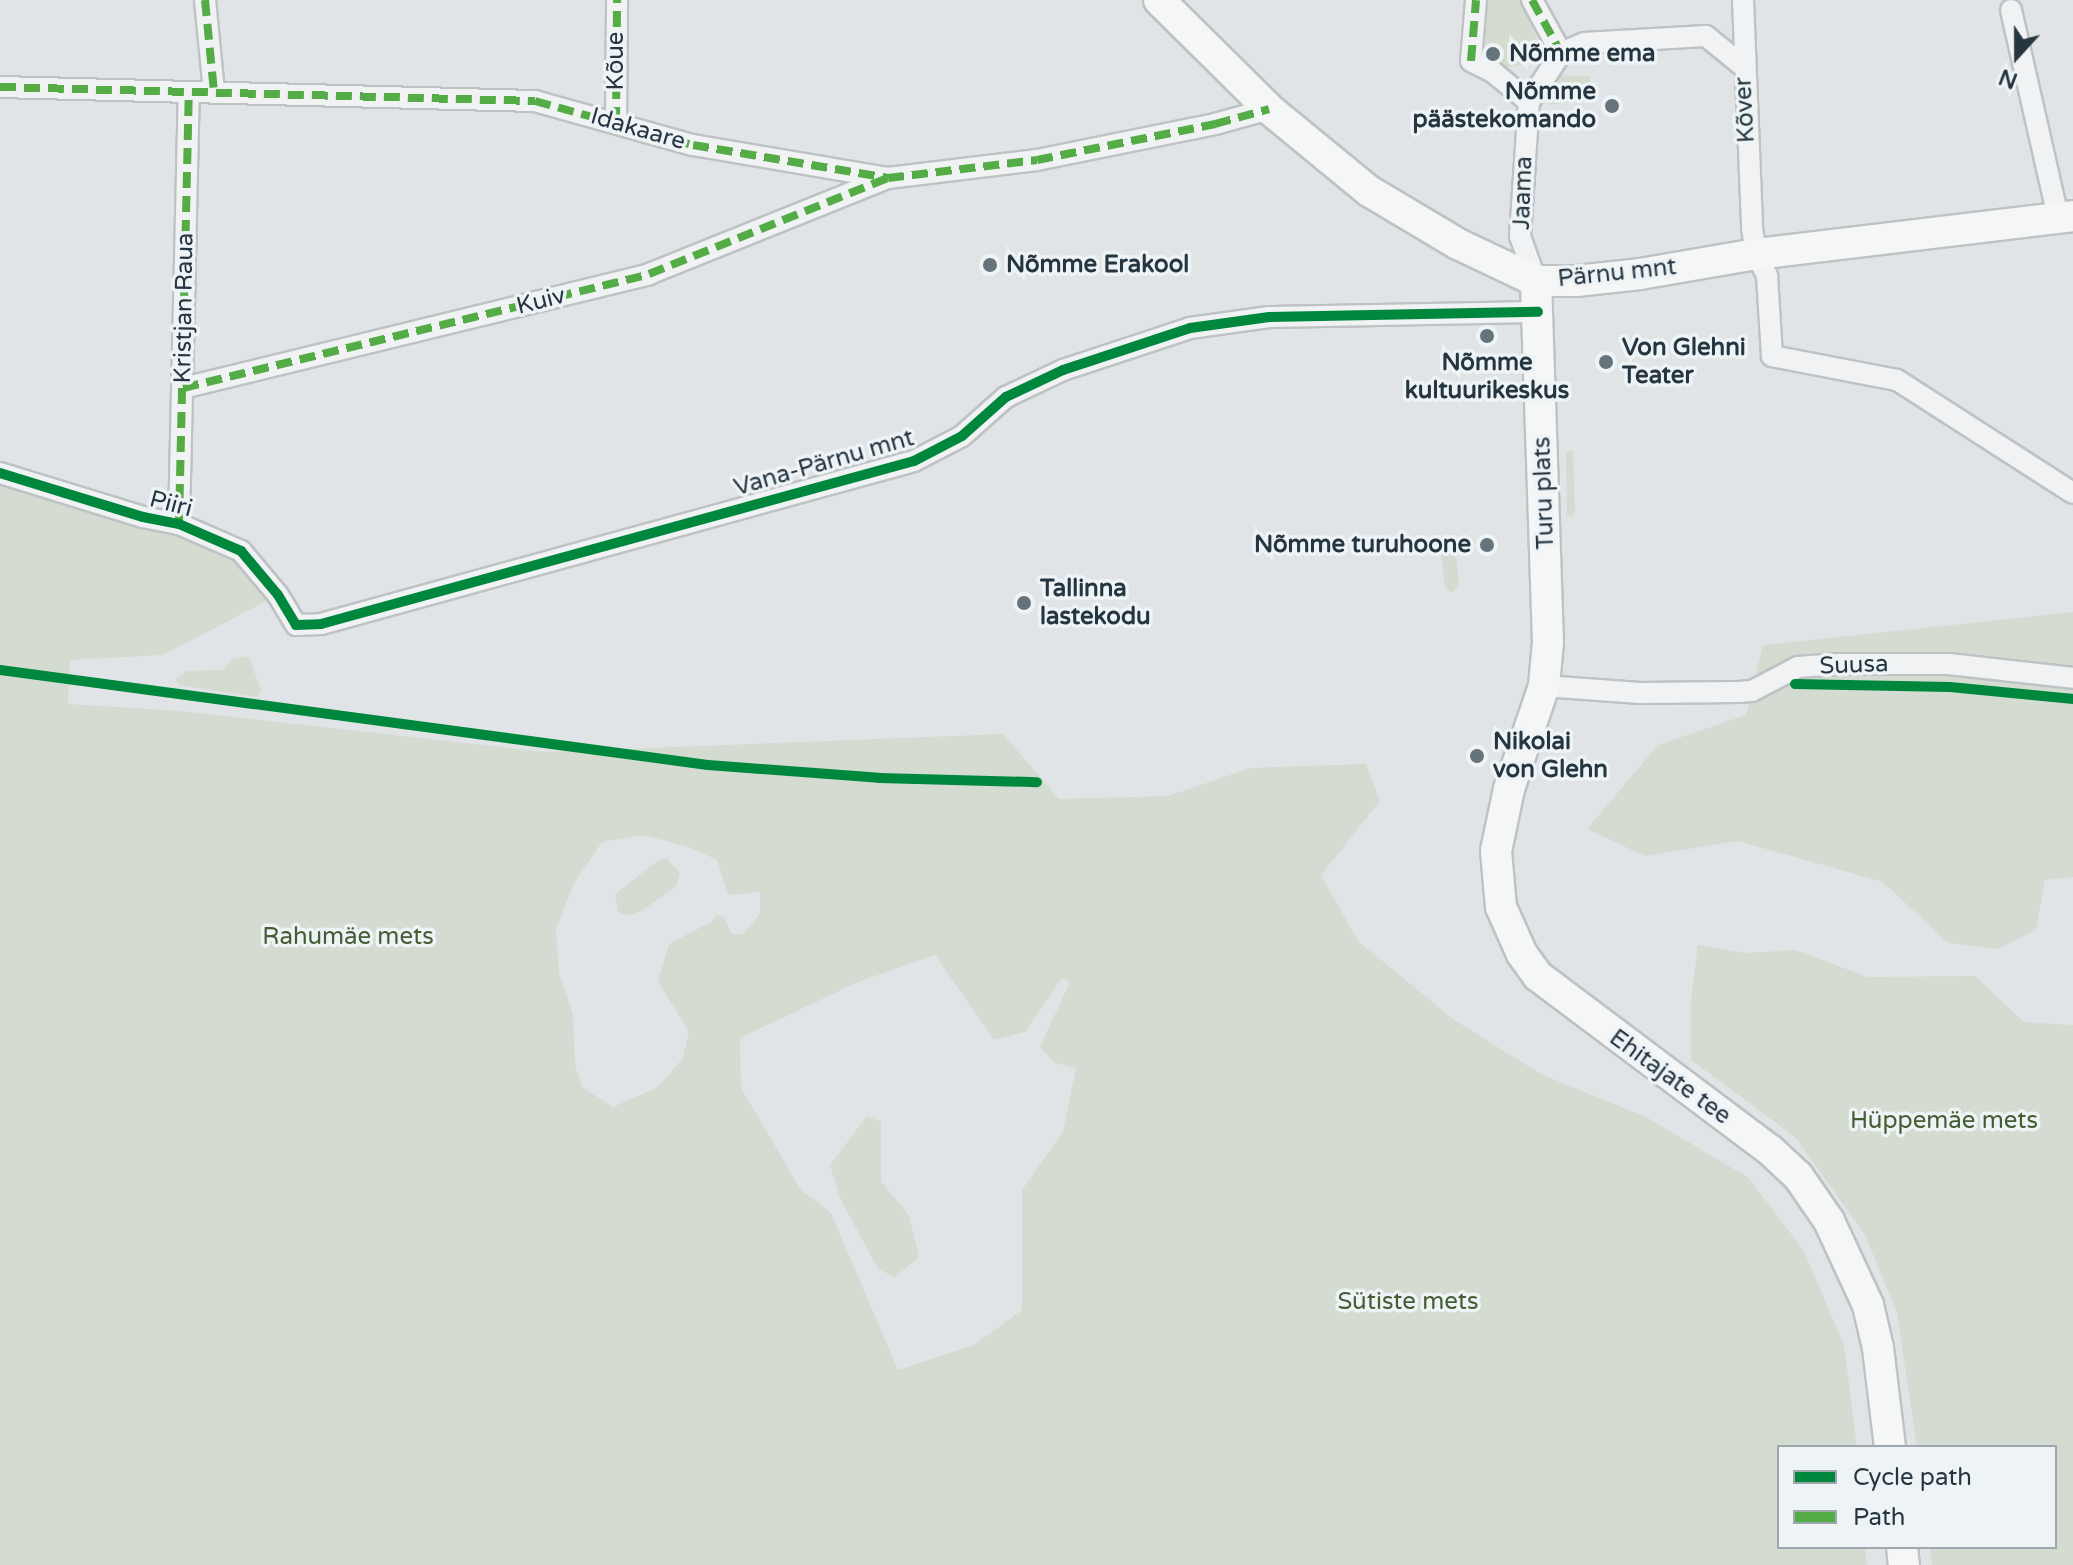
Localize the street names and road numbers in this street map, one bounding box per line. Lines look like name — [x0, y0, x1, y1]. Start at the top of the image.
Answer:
street label: Kõue — [602, 32, 630, 90]
street label: Kõver — [1729, 76, 1761, 144]
street label: Idakaare — [587, 102, 689, 156]
street label: Jaama — [1507, 156, 1539, 230]
street label: Kristjan Raua — [168, 232, 200, 384]
street label: Pärnu mnt — [1556, 252, 1678, 294]
street label: Kuiv — [514, 281, 568, 321]
street label: Vana-Pärnu mnt — [731, 424, 917, 502]
street label: Turu plats — [1528, 436, 1560, 550]
street label: Piiri — [146, 485, 196, 523]
street label: Suusa — [1819, 649, 1889, 681]
street label: Ehitajate tee — [1604, 1023, 1736, 1131]

